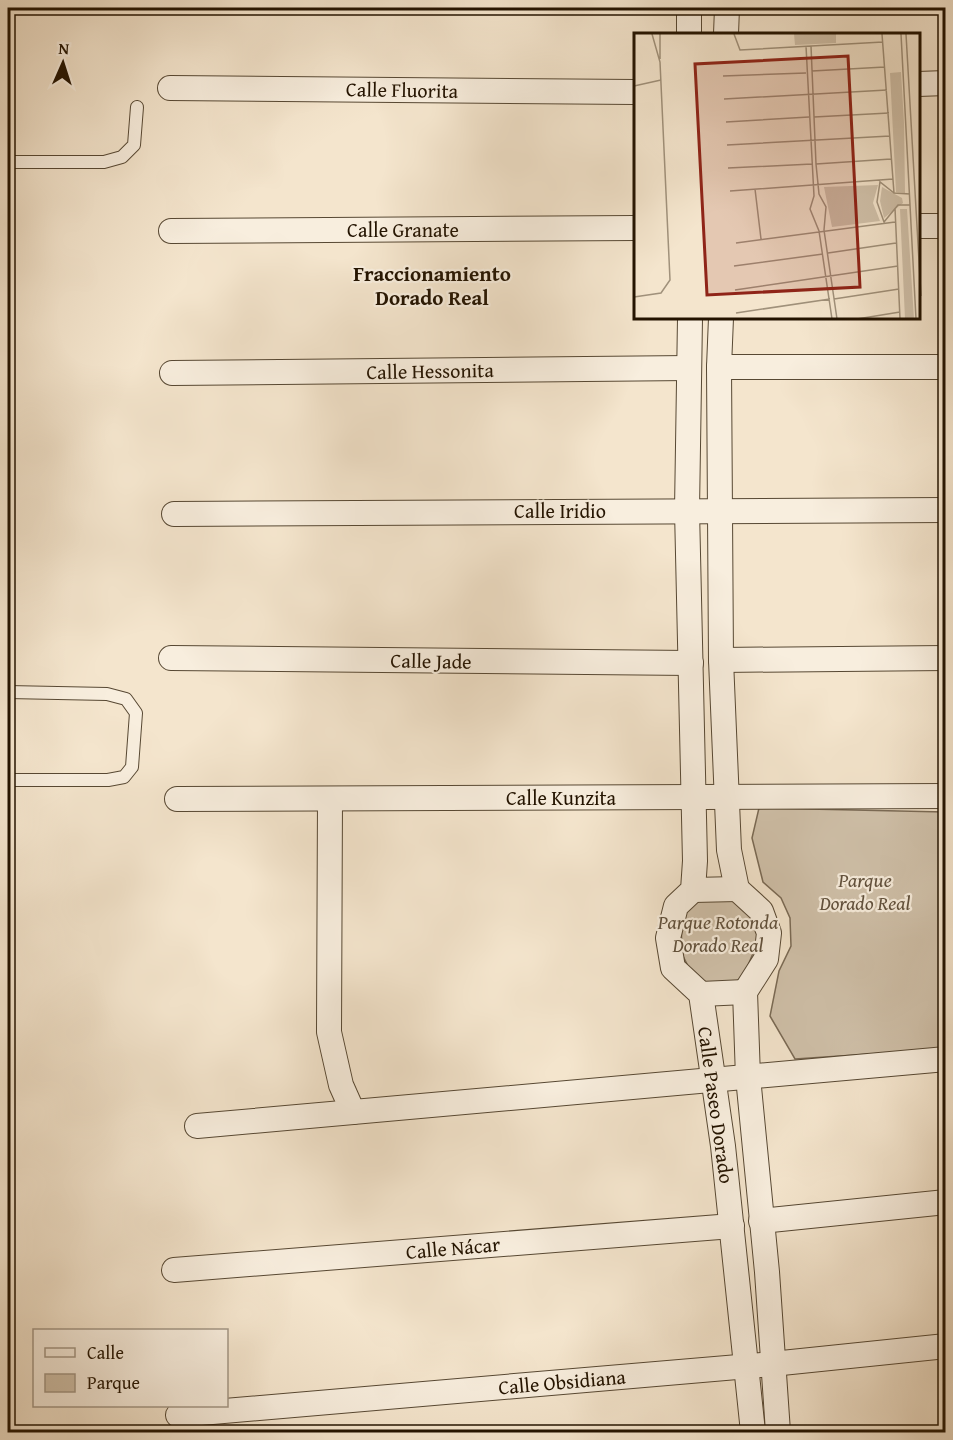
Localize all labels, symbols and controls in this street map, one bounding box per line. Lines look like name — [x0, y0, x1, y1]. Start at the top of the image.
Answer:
north arrow — [33, 33, 93, 93]
inset map — [634, 33, 920, 320]
text: N — [58, 36, 70, 60]
street label: Calle Fluorita — [346, 74, 459, 105]
street label: Calle Granate — [347, 215, 459, 244]
district label: Fraccionamiento Dorado Real — [353, 258, 511, 313]
street label: Calle Hessonita — [366, 355, 494, 386]
street label: Calle Iridio — [514, 496, 606, 525]
street label: Calle Jade — [390, 645, 472, 676]
street label: Calle Kunzita — [506, 783, 617, 812]
park label: Parque Dorado Real — [818, 865, 911, 917]
park label: Parque Rotonda Dorado Real — [657, 907, 779, 959]
street label: Calle Paseo Dorado — [691, 1025, 742, 1185]
street label: Calle Nácar — [405, 1229, 501, 1266]
legend — [33, 1329, 228, 1407]
text: Calle — [87, 1339, 124, 1366]
street label: Calle Obsidiana — [497, 1361, 627, 1402]
text: Parque — [87, 1369, 140, 1396]

